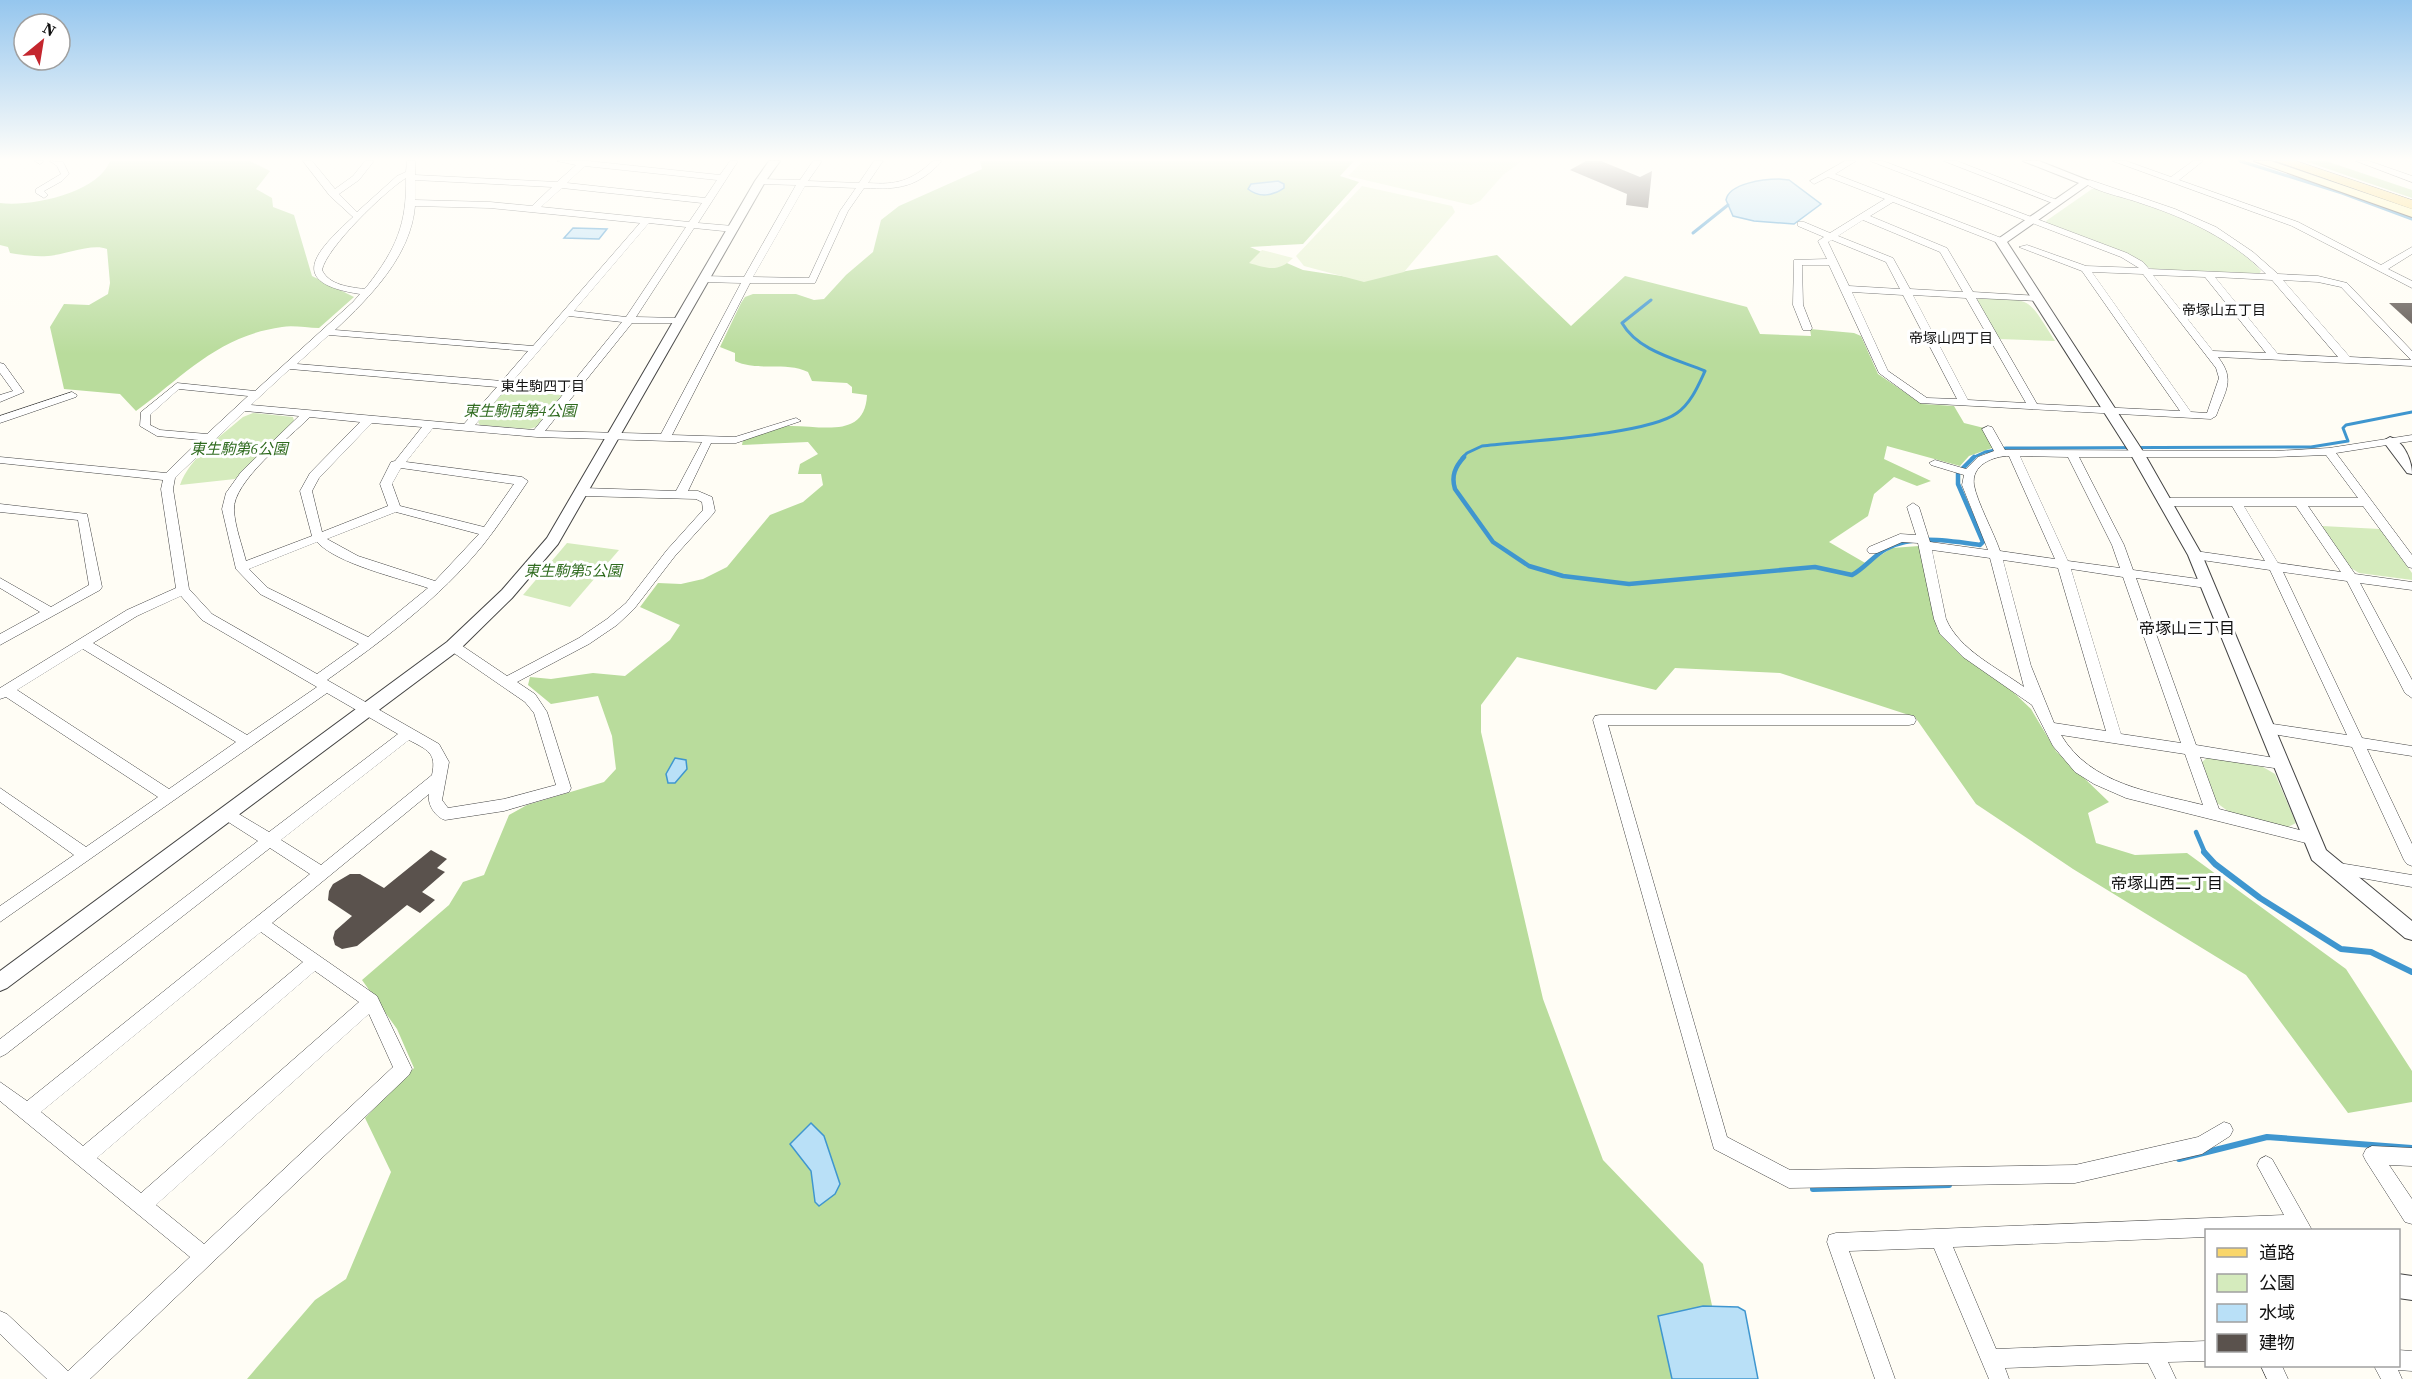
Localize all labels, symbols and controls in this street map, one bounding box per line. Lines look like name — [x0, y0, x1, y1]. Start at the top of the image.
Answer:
north arrow — [12, 12, 72, 72]
text: N — [39, 17, 60, 42]
district label: 帝塚山五丁目 — [2182, 300, 2266, 320]
district label: 帝塚山四丁目 — [1909, 328, 1993, 348]
district label: 東生駒四丁目 — [501, 376, 585, 396]
park label: 東生駒南第4公園 — [464, 400, 578, 421]
park label: 東生駒第6公園 — [190, 438, 290, 459]
park label: 東生駒第5公園 — [524, 560, 624, 581]
district label: 帝塚山三丁目 — [2139, 617, 2235, 639]
district label: 帝塚山西二丁目 — [2111, 872, 2223, 894]
legend — [2205, 1229, 2400, 1367]
text: 道路 — [2259, 1240, 2295, 1265]
text: 公園 — [2259, 1270, 2295, 1295]
text: 水域 — [2259, 1300, 2295, 1325]
text: 建物 — [2259, 1330, 2295, 1355]

